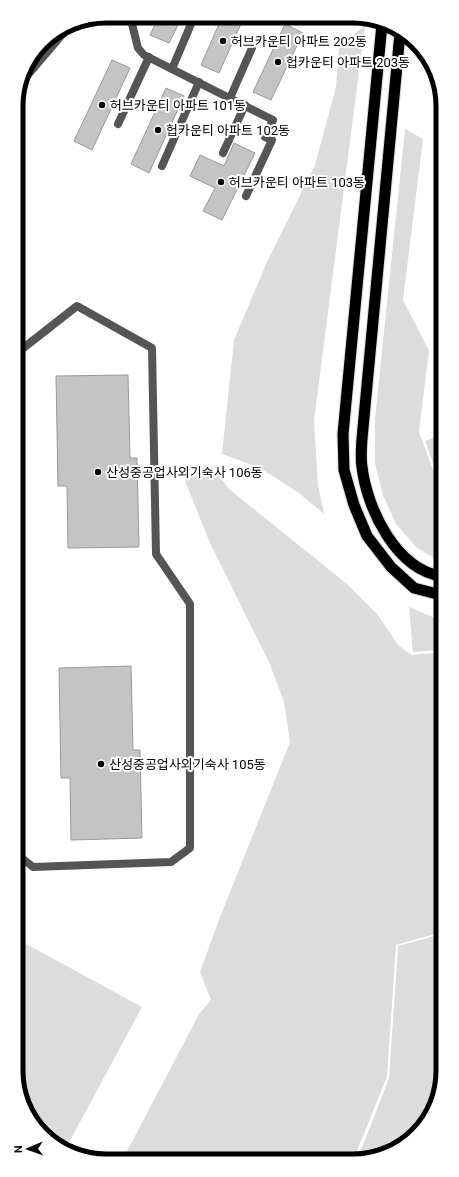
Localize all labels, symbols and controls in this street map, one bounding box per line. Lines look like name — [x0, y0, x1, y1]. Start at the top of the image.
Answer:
place label: 허브카운티 아파트 202동 — [231, 34, 367, 49]
marker: 허브카운티 아파트 202동 — [218, 36, 228, 46]
place label: 헙카운티 아파트 203동 — [286, 55, 410, 70]
marker: 헙카운티 아파트 203동 — [273, 57, 283, 67]
place label: 허브카운티 아파트 101동 — [110, 98, 246, 113]
marker: 허브카운티 아파트 101동 — [97, 100, 107, 110]
place label: 헙카운티 아파트 102동 — [166, 123, 290, 138]
marker: 헙카운티 아파트 102동 — [153, 125, 163, 135]
place label: 허브카운티 아파트 103동 — [229, 175, 365, 190]
marker: 허브카운티 아파트 103동 — [216, 177, 226, 187]
place label: 산성중공업사외기숙사 106동 — [106, 465, 263, 480]
marker: 산성중공업사외기숙사 106동 — [93, 467, 103, 477]
place label: 산성중공업사외기숙사 105동 — [109, 757, 266, 772]
marker: 산성중공업사외기숙사 105동 — [96, 759, 106, 769]
north arrow — [8, 1129, 48, 1169]
text: N — [12, 1145, 25, 1153]

